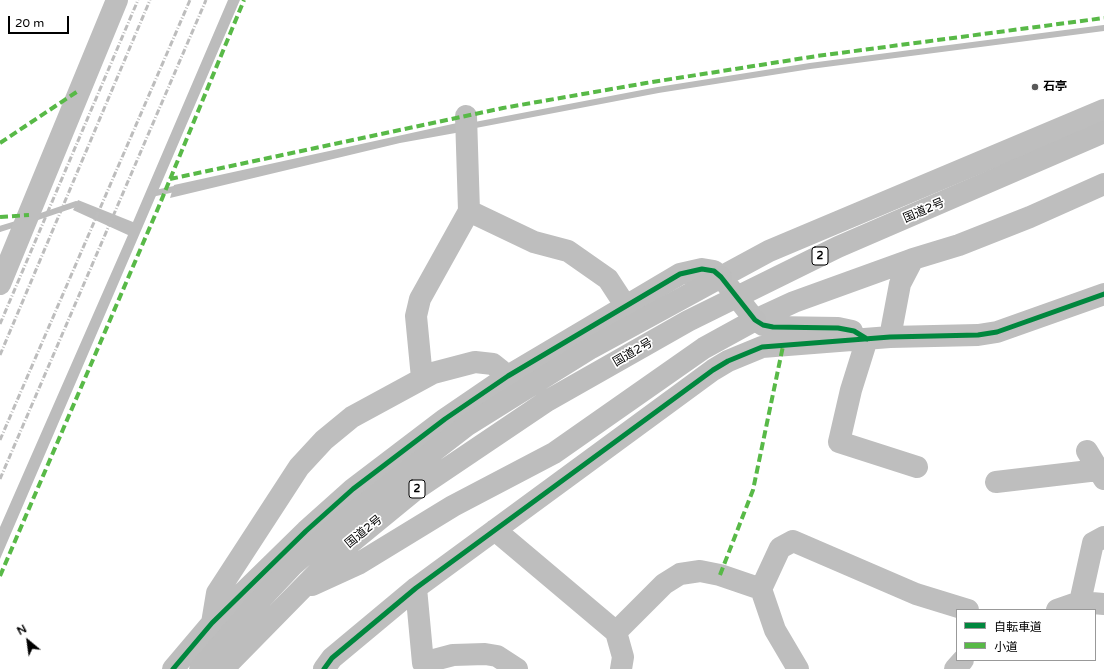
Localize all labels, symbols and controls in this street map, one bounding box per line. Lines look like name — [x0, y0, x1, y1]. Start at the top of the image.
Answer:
scale bar — [10, 8, 71, 34]
text: 20 m — [15, 16, 44, 30]
place label: 石亭 — [1043, 80, 1067, 94]
marker: 石亭 — [1030, 82, 1040, 92]
street label: 国道2号 — [901, 196, 947, 226]
road number: 2 — [812, 247, 828, 265]
street label: 国道2号 — [611, 336, 655, 370]
road number: 2 — [409, 480, 425, 498]
street label: 国道2号 — [343, 513, 385, 551]
legend — [956, 609, 1096, 661]
text: 自転車道 — [994, 620, 1042, 634]
north arrow — [8, 621, 48, 661]
text: N — [15, 622, 29, 638]
text: 小道 — [994, 640, 1018, 654]

